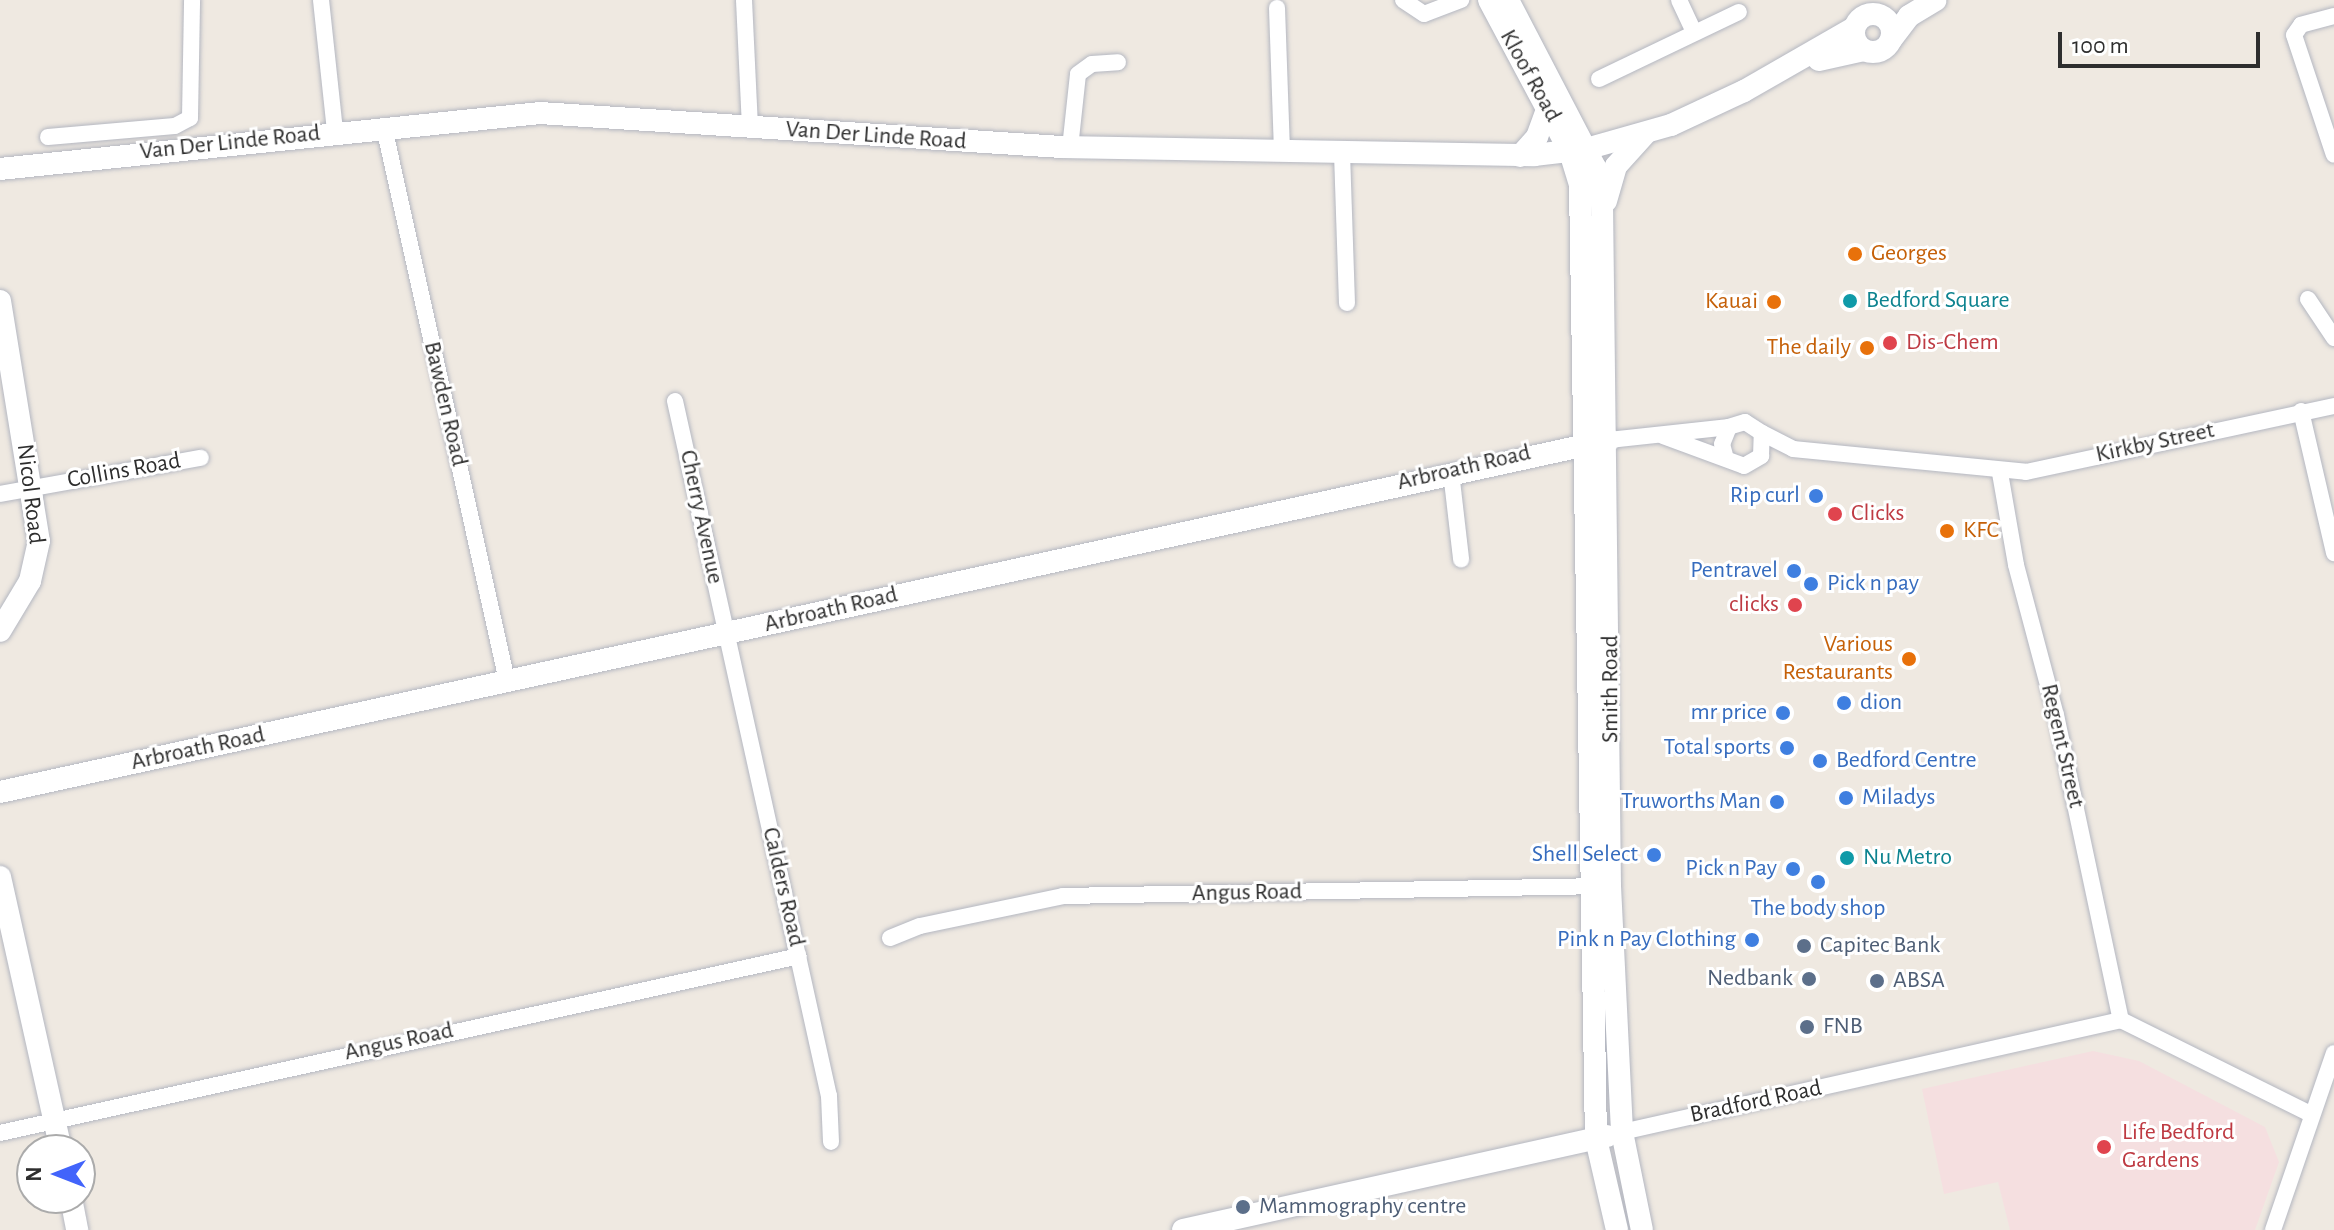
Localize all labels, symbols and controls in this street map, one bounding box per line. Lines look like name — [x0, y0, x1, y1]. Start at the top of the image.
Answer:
scale bar — [2062, 16, 2264, 66]
street label: Kloof Road — [1493, 25, 1567, 127]
text: 100 m — [2072, 34, 2129, 58]
street label: Van Der Linde Road — [785, 115, 967, 157]
street label: Van Der Linde Road — [138, 119, 322, 167]
place label: Georges — [1871, 240, 1947, 268]
marker: Georges — [1846, 245, 1864, 263]
place label: Bedford Square — [1866, 287, 2010, 315]
place label: Kauai — [1705, 288, 1758, 316]
marker: Bedford Square — [1841, 292, 1859, 310]
marker: Kauai — [1765, 293, 1783, 311]
place label: Dis-Chem — [1906, 329, 1999, 357]
place label: The daily — [1766, 334, 1851, 362]
marker: Dis-Chem — [1881, 334, 1899, 352]
street label: Bawden Road — [417, 339, 473, 469]
marker: The daily — [1858, 339, 1876, 357]
street label: Kirkby Street — [2093, 416, 2217, 470]
street label: Arbroath Road — [1395, 439, 1533, 497]
street label: Nicol Road — [10, 442, 50, 546]
street label: Collins Road — [65, 447, 183, 495]
street label: Cherry Avenue — [673, 447, 729, 587]
place label: Rip curl — [1730, 482, 1800, 510]
marker: Rip curl — [1807, 487, 1825, 505]
place label: Clicks — [1851, 500, 1904, 528]
marker: Clicks — [1826, 505, 1844, 523]
place label: KFC — [1963, 517, 1999, 545]
marker: KFC — [1938, 522, 1956, 540]
place label: Pentravel — [1690, 557, 1778, 585]
marker: Pentravel — [1785, 562, 1803, 580]
place label: Pick n pay — [1827, 570, 1919, 598]
marker: Pick n pay — [1802, 575, 1820, 593]
street label: Arbroath Road — [762, 581, 900, 639]
place label: clicks — [1729, 591, 1779, 619]
marker: clicks — [1786, 596, 1804, 614]
place label: Various Restaurants — [1783, 631, 1893, 687]
street label: Smith Road — [1597, 635, 1625, 743]
marker: Various Restaurants — [1900, 650, 1918, 668]
street label: Regent Street — [2034, 681, 2090, 811]
place label: dion — [1860, 689, 1902, 717]
marker: dion — [1835, 694, 1853, 712]
place label: mr price — [1690, 699, 1767, 727]
marker: mr price — [1774, 704, 1792, 722]
street label: Arbroath Road — [129, 721, 267, 777]
place label: Total sports — [1663, 734, 1771, 762]
marker: Total sports — [1778, 739, 1796, 757]
place label: Bedford Centre — [1836, 747, 1977, 775]
marker: Bedford Centre — [1811, 752, 1829, 770]
place label: Miladys — [1862, 784, 1935, 812]
place label: Truworths Man — [1621, 788, 1761, 816]
marker: Miladys — [1837, 789, 1855, 807]
marker: Truworths Man — [1768, 793, 1786, 811]
street label: Calders Road — [755, 825, 811, 949]
place label: Shell Select — [1532, 841, 1638, 869]
place label: Nu Metro — [1863, 844, 1952, 872]
marker: Shell Select — [1645, 846, 1663, 864]
marker: Nu Metro — [1838, 849, 1856, 867]
place label: Pick n Pay — [1685, 855, 1777, 883]
marker: Pick n Pay — [1784, 860, 1802, 878]
marker: The body shop — [1809, 873, 1827, 891]
street label: Angus Road — [1191, 878, 1303, 908]
place label: The body shop — [1750, 895, 1886, 923]
place label: Pink n Pay Clothing — [1557, 926, 1736, 954]
marker: Pink n Pay Clothing — [1743, 931, 1761, 949]
place label: Capitec Bank — [1820, 932, 1940, 960]
marker: Capitec Bank — [1795, 937, 1813, 955]
place label: Nedbank — [1707, 965, 1793, 993]
place label: ABSA — [1893, 967, 1945, 995]
marker: Nedbank — [1800, 970, 1818, 988]
marker: ABSA — [1868, 972, 1886, 990]
place label: FNB — [1823, 1013, 1863, 1041]
street label: Angus Road — [342, 1016, 456, 1068]
marker: FNB — [1798, 1018, 1816, 1036]
street label: Bradford Road — [1688, 1074, 1824, 1130]
place label: Life Bedford Gardens — [2122, 1119, 2234, 1175]
north arrow — [16, 1134, 96, 1214]
marker: Life Bedford Gardens — [2093, 1136, 2115, 1158]
text: N — [23, 1166, 45, 1182]
place label: Mammography centre — [1259, 1193, 1466, 1221]
marker: Mammography centre — [1234, 1198, 1252, 1216]

